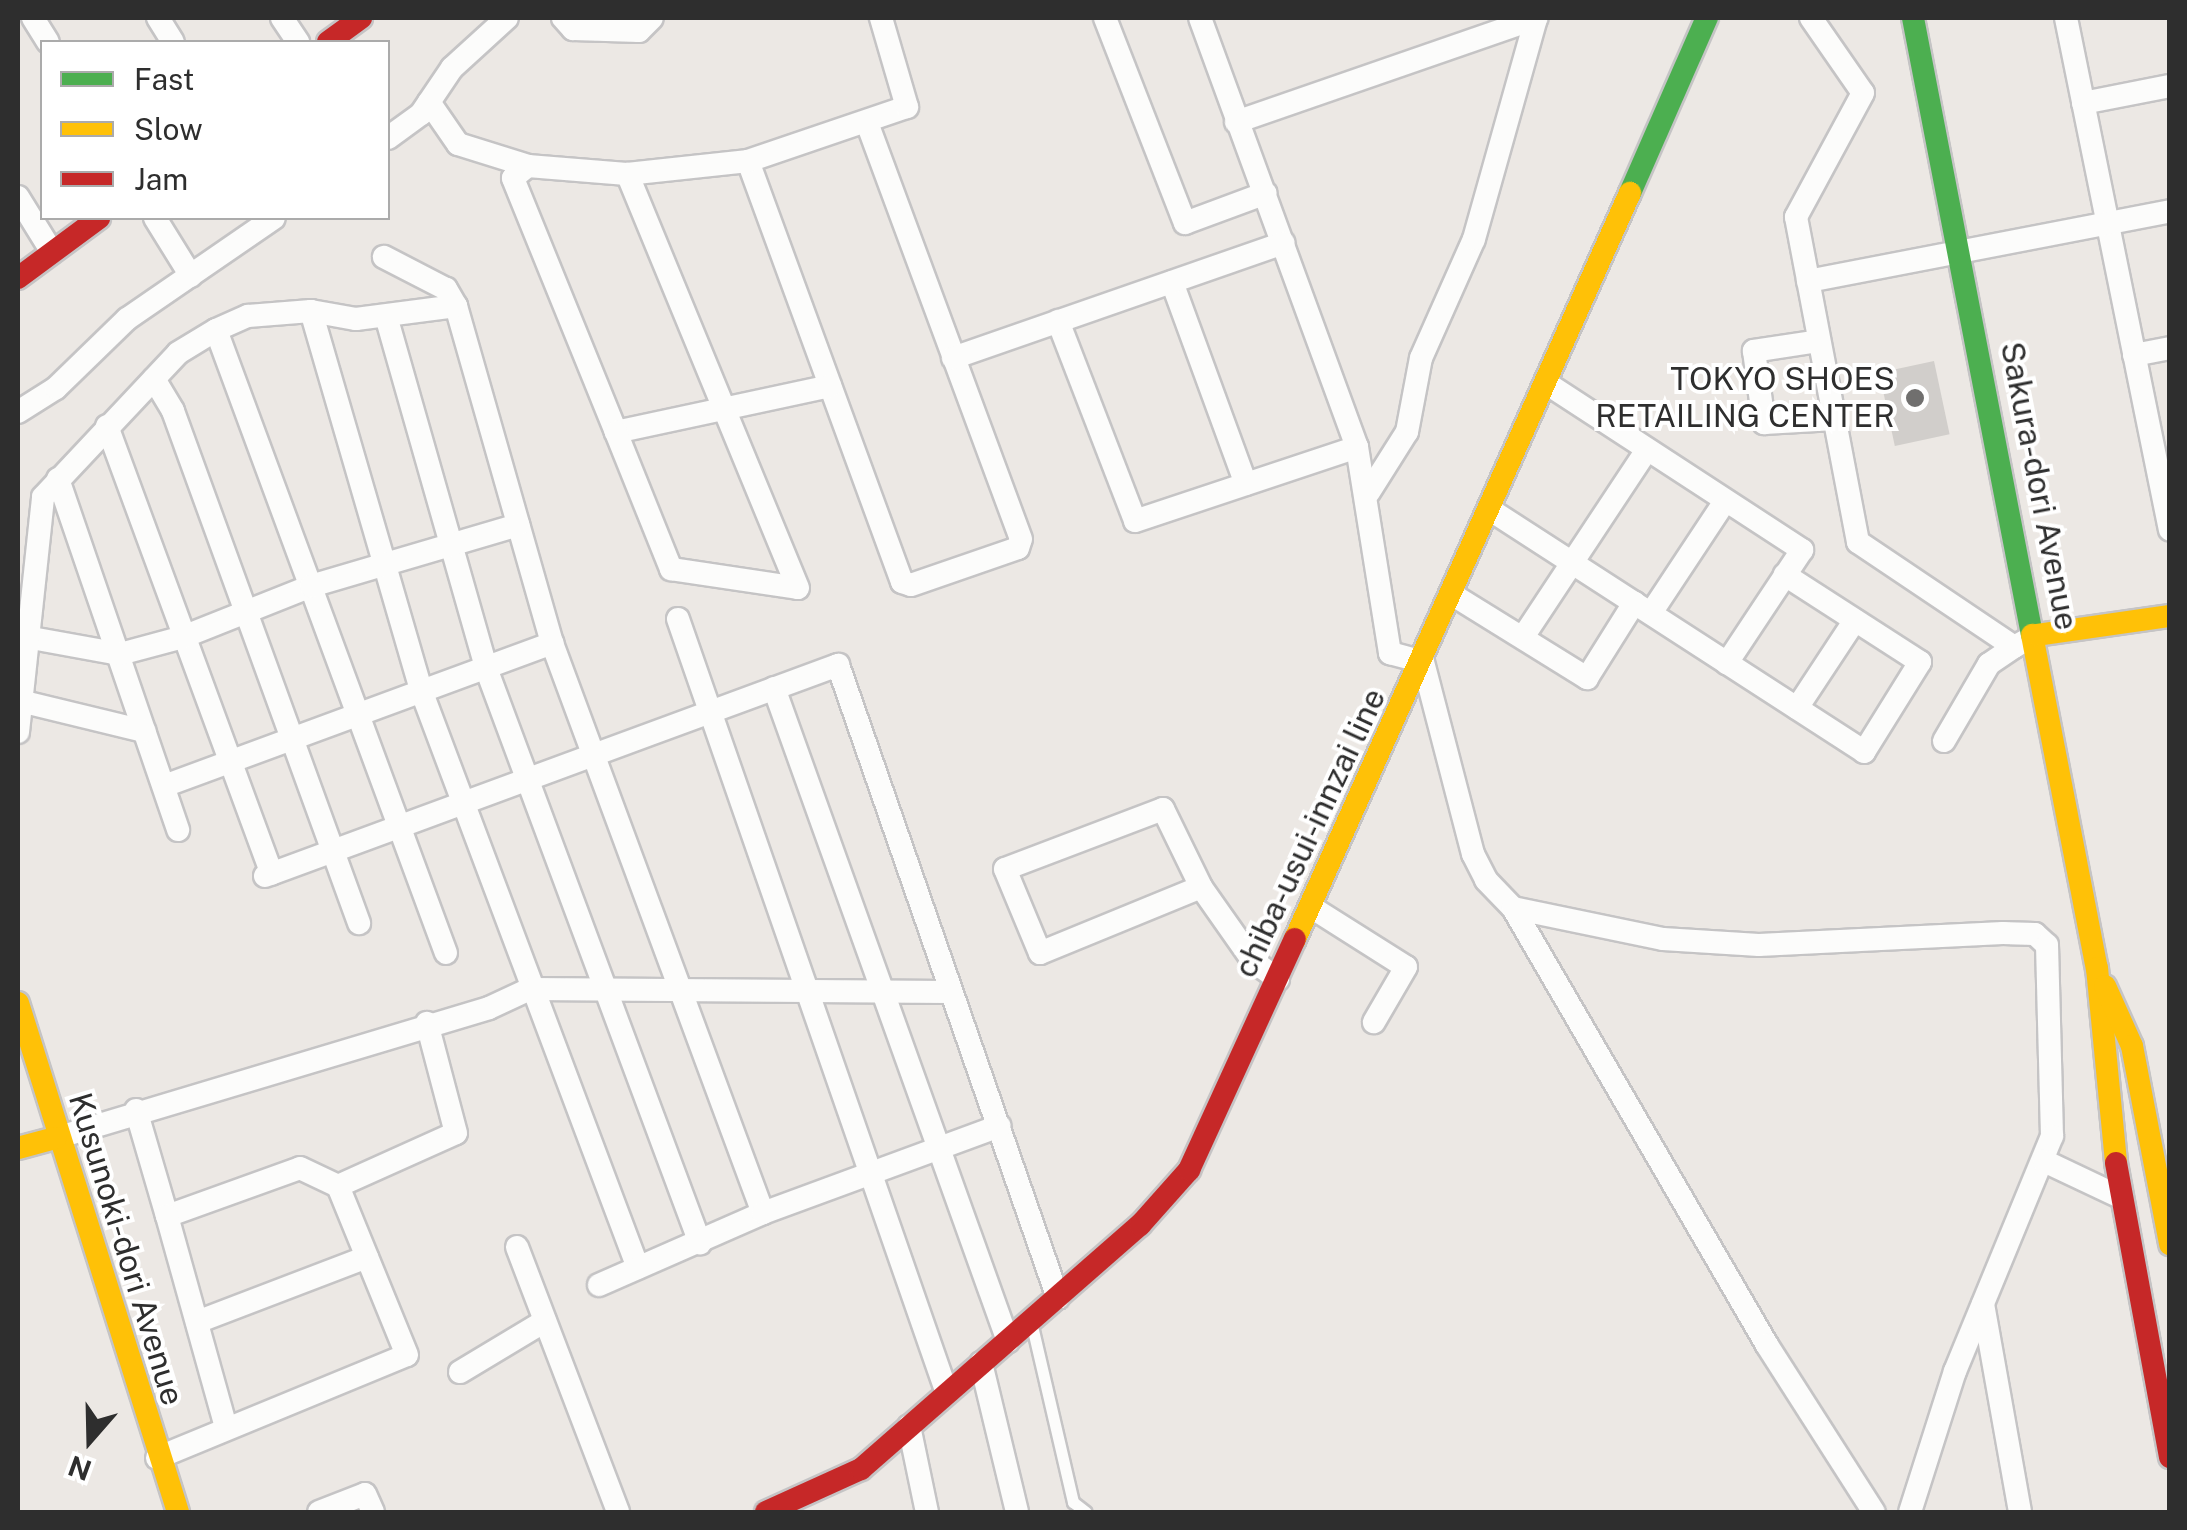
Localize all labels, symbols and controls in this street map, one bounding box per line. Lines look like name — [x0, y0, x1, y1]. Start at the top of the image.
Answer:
legend — [40, 40, 390, 220]
text: Fast — [134, 61, 194, 97]
text: Slow — [134, 111, 203, 147]
text: Jam — [134, 161, 188, 197]
street label: Sakura-dori Avenue — [1992, 339, 2086, 633]
place label: TOKYO SHOES RETAILING CENTER — [1595, 361, 1895, 436]
marker: TOKYO SHOES RETAILING CENTER — [1904, 387, 1926, 409]
street label: chiba-usui-innzai line — [1226, 683, 1394, 983]
street label: Kusunoki-dori Avenue — [60, 1088, 192, 1410]
north arrow — [40, 1390, 140, 1490]
text: N — [64, 1449, 96, 1488]

